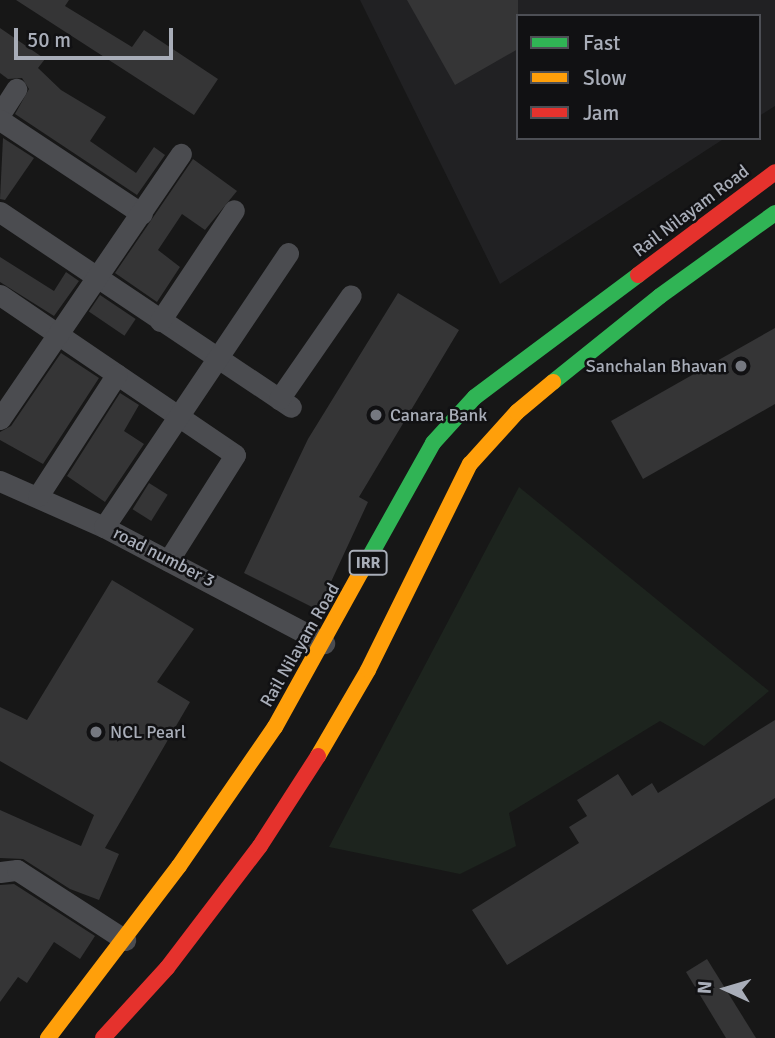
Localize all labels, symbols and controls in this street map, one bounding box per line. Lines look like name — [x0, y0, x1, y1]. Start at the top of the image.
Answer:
scale bar — [18, 14, 177, 58]
legend — [516, 14, 761, 140]
text: 50 m — [27, 27, 71, 53]
text: Fast — [583, 30, 620, 56]
text: Slow — [583, 65, 627, 91]
text: Jam — [583, 100, 619, 126]
street label: Rail Nilayam Road — [629, 160, 753, 262]
place label: Sanchalan Bhavan — [586, 355, 727, 377]
marker: Sanchalan Bhavan — [733, 358, 749, 374]
place label: Canara Bank — [390, 404, 487, 426]
marker: Canara Bank — [368, 407, 384, 423]
street label: road number 3 — [110, 522, 218, 592]
road number: IRR — [347, 550, 389, 576]
street label: Rail Nilayam Road — [256, 579, 344, 711]
place label: NCL Pearl — [110, 721, 186, 743]
marker: NCL Pearl — [88, 724, 104, 740]
north arrow — [691, 954, 761, 1024]
text: N — [693, 980, 717, 995]

